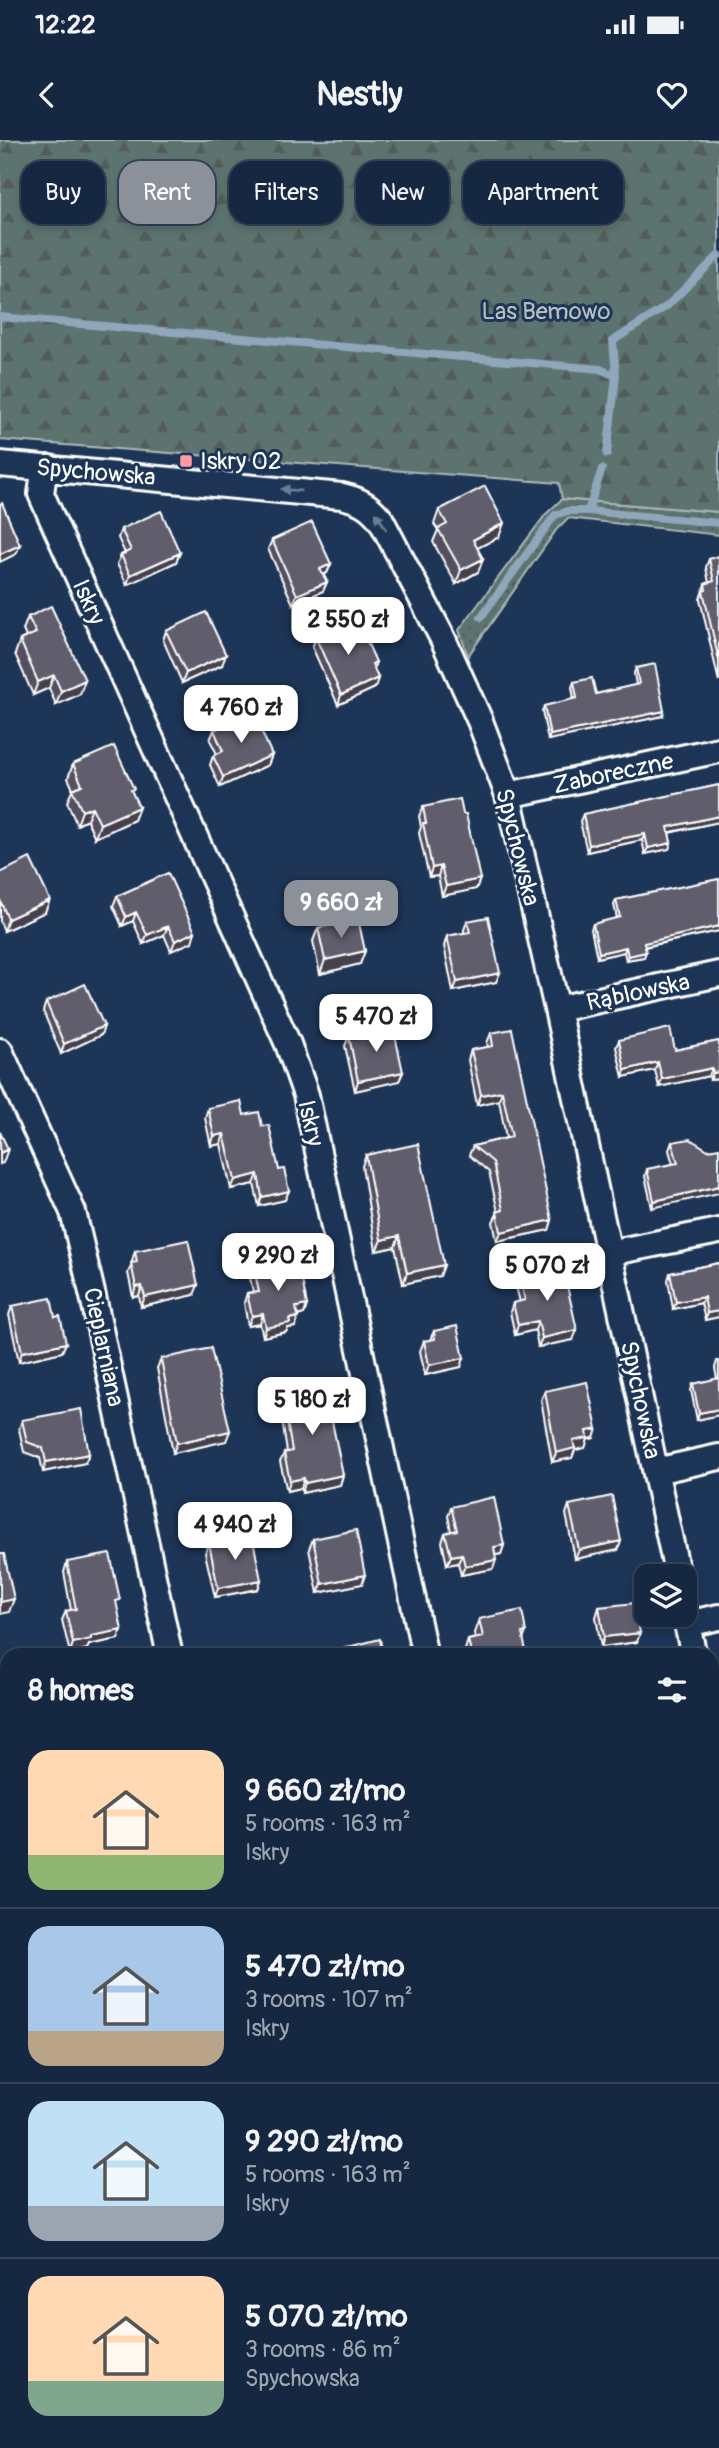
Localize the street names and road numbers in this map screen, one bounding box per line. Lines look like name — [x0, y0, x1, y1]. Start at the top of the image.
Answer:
street label: Spychowska — [35, 453, 157, 492]
street label: Iskry — [66, 575, 111, 629]
street label: Zaboreczne — [550, 747, 676, 800]
street label: Spychowska — [489, 786, 546, 909]
street label: Rąblowska — [584, 967, 692, 1018]
street label: Iskry — [291, 1097, 330, 1149]
street label: Cieplarniana — [77, 1285, 130, 1409]
street label: Spychowska — [614, 1339, 667, 1462]

